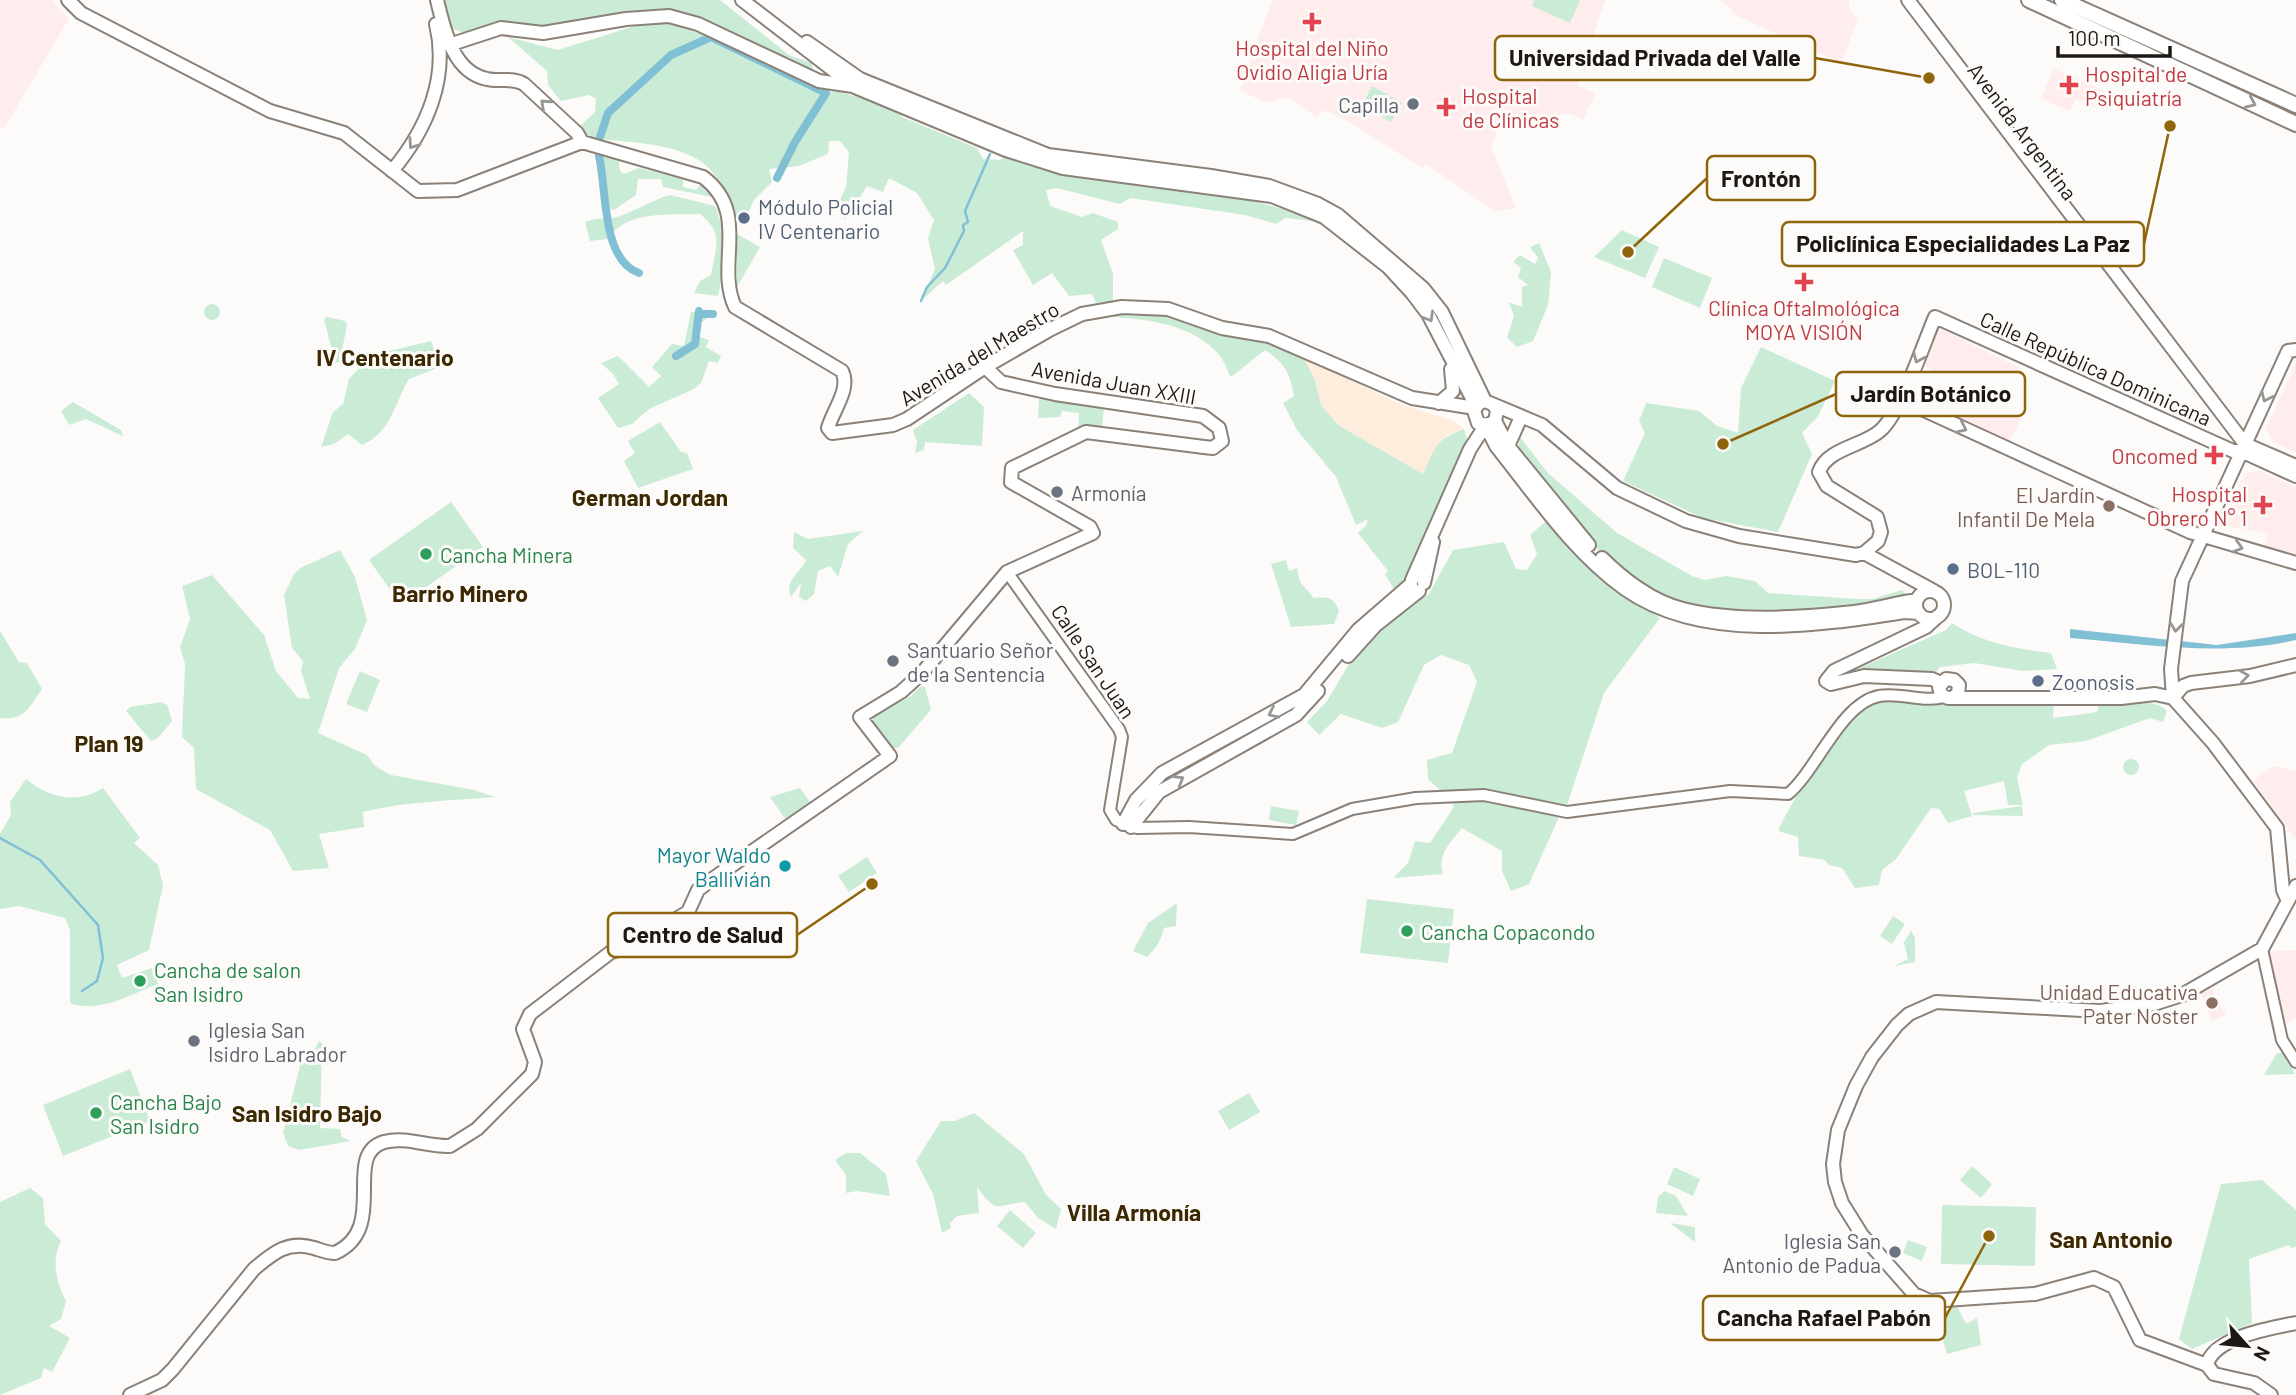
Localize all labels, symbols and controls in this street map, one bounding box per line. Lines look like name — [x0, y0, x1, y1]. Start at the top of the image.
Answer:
marker: Hospital del Niño Ovidio Aligia Uría — [1302, 12, 1322, 32]
scale bar — [2058, 14, 2170, 58]
text: 100 m — [2068, 25, 2121, 50]
place label: Hospital del Niño Ovidio Aligia Uría — [1235, 35, 1389, 84]
callout: Universidad Privada del Valle — [1495, 36, 1815, 80]
text: Universidad Privada del Valle — [1509, 43, 1801, 71]
street label: Avenida Argentina — [1963, 58, 2083, 204]
place label: Hospital de Psiquiatría — [2085, 61, 2187, 110]
marker: Hospital de Psiquiatría — [2059, 75, 2079, 95]
place label: Hospital de Clínicas — [1462, 83, 1559, 132]
place label: Capilla — [1338, 92, 1399, 117]
one-way arrow — [2244, 95, 2256, 109]
marker: Capilla — [1405, 96, 1421, 112]
marker: Hospital de Clínicas — [1436, 97, 1456, 117]
one-way arrow — [540, 100, 553, 112]
one-way arrow — [409, 136, 421, 149]
callout: Frontón — [1707, 156, 1815, 200]
text: Frontón — [1721, 164, 1801, 192]
place label: Módulo Policial IV Centenario — [758, 194, 893, 243]
marker: Módulo Policial IV Centenario — [736, 210, 752, 226]
callout: Policlínica Especialidades La Paz — [1782, 222, 2144, 266]
text: Policlínica Especialidades La Paz — [1796, 229, 2130, 257]
marker: Clínica Oftalmológica MOYA VISIÓN — [1794, 272, 1814, 292]
place label: Clínica Oftalmológica MOYA VISIÓN — [1708, 295, 1900, 344]
street label: Avenida del Maestro — [895, 296, 1063, 410]
street label: Calle República Dominicana — [1977, 306, 2215, 430]
one-way arrow — [1420, 309, 1433, 322]
district label: IV Centenario — [316, 343, 454, 371]
one-way arrow — [1912, 351, 1926, 363]
street label: Avenida Juan XXIII — [1030, 355, 1198, 409]
callout: Jardín Botánico — [1836, 372, 2025, 416]
text: Jardín Botánico — [1851, 379, 2011, 407]
one-way arrow — [2261, 390, 2275, 403]
one-way arrow — [1955, 420, 1967, 434]
place label: Oncomed — [2112, 443, 2198, 468]
marker: Oncomed — [2204, 445, 2224, 465]
place label: Armonía — [1071, 480, 1147, 505]
place label: Hospital Obrero N° 1 — [2147, 481, 2247, 530]
place label: El Jardín Infantil De Mela — [1957, 482, 2095, 531]
district label: German Jordan — [572, 483, 728, 511]
marker: Armonía — [1049, 484, 1065, 500]
marker: Hospital Obrero N° 1 — [2253, 495, 2273, 515]
marker: El Jardín Infantil De Mela — [2101, 498, 2117, 514]
one-way arrow — [2232, 538, 2244, 553]
place label: Cancha Minera — [440, 542, 573, 567]
marker: Cancha Minera — [418, 546, 434, 562]
place label: BOL-110 — [1967, 557, 2040, 582]
marker: BOL-110 — [1945, 561, 1961, 577]
district label: Barrio Minero — [392, 579, 528, 607]
street label: Calle San Juan — [1047, 599, 1141, 723]
one-way arrow — [2169, 621, 2184, 633]
place label: Santuario Señor de la Sentencia — [907, 637, 1054, 686]
marker: Santuario Señor de la Sentencia — [885, 653, 901, 669]
place label: Zoonosis — [2052, 669, 2135, 694]
one-way arrow — [2238, 669, 2250, 684]
marker: Zoonosis — [2030, 673, 2046, 689]
one-way arrow — [1268, 705, 1280, 719]
district label: Plan 19 — [74, 729, 144, 757]
one-way arrow — [1171, 775, 1184, 788]
place label: Mayor Waldo Ballivián — [657, 842, 771, 891]
marker: Mayor Waldo Ballivián — [777, 858, 793, 874]
callout: Centro de Salud — [608, 913, 797, 957]
place label: Cancha Copacondo — [1421, 919, 1596, 944]
text: Centro de Salud — [623, 920, 783, 948]
marker: Cancha Copacondo — [1399, 923, 1415, 939]
place label: Cancha de salon San Isidro — [154, 957, 301, 1006]
marker: Cancha de salon San Isidro — [132, 973, 148, 989]
place label: Unidad Educativa Pater Noster — [2039, 979, 2198, 1028]
marker: Unidad Educativa Pater Noster — [2204, 995, 2220, 1011]
place label: Iglesia San Isidro Labrador — [208, 1017, 347, 1066]
marker: Iglesia San Isidro Labrador — [186, 1033, 202, 1049]
place label: Cancha Bajo San Isidro — [110, 1089, 222, 1138]
district label: San Isidro Bajo — [232, 1099, 382, 1127]
marker: Cancha Bajo San Isidro — [88, 1105, 104, 1121]
district label: Villa Armonía — [1067, 1198, 1201, 1226]
district label: San Antonio — [2049, 1225, 2173, 1253]
place label: Iglesia San Antonio de Padua — [1722, 1228, 1881, 1277]
marker: Iglesia San Antonio de Padua — [1887, 1244, 1903, 1260]
callout: Cancha Rafael Pabón — [1703, 1296, 1945, 1340]
text: Cancha Rafael Pabón — [1717, 1303, 1931, 1331]
north arrow — [2212, 1311, 2282, 1381]
text: N — [2249, 1343, 2276, 1365]

